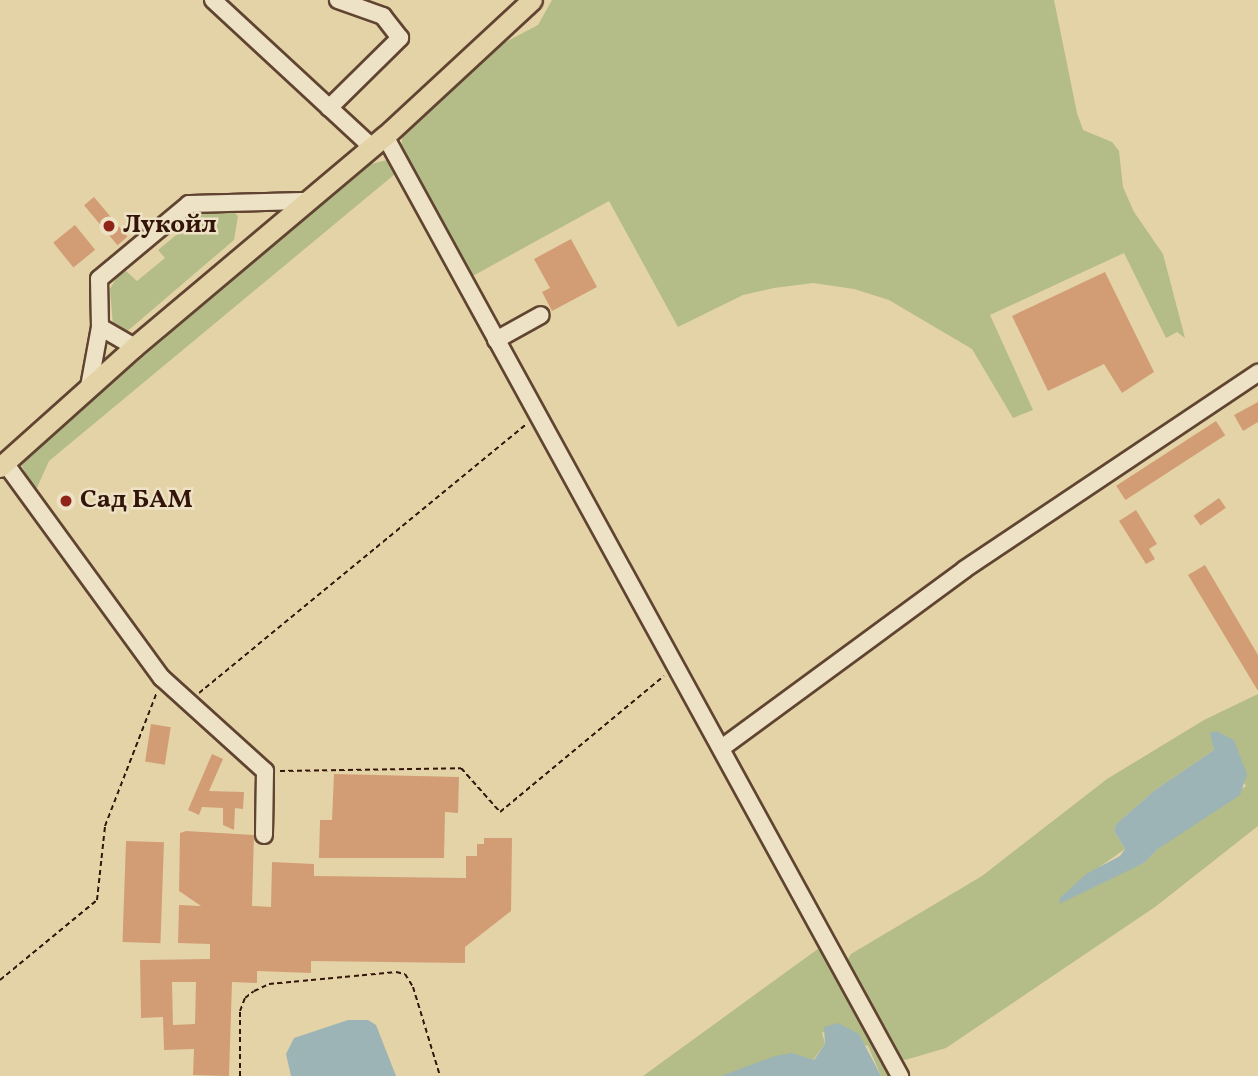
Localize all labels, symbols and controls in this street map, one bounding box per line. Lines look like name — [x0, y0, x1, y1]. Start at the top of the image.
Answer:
place label: Лукойл — [123, 210, 217, 242]
marker: Лукойл — [101, 218, 117, 234]
place label: Сад БАМ — [80, 485, 193, 517]
marker: Сад БАМ — [58, 493, 74, 509]

